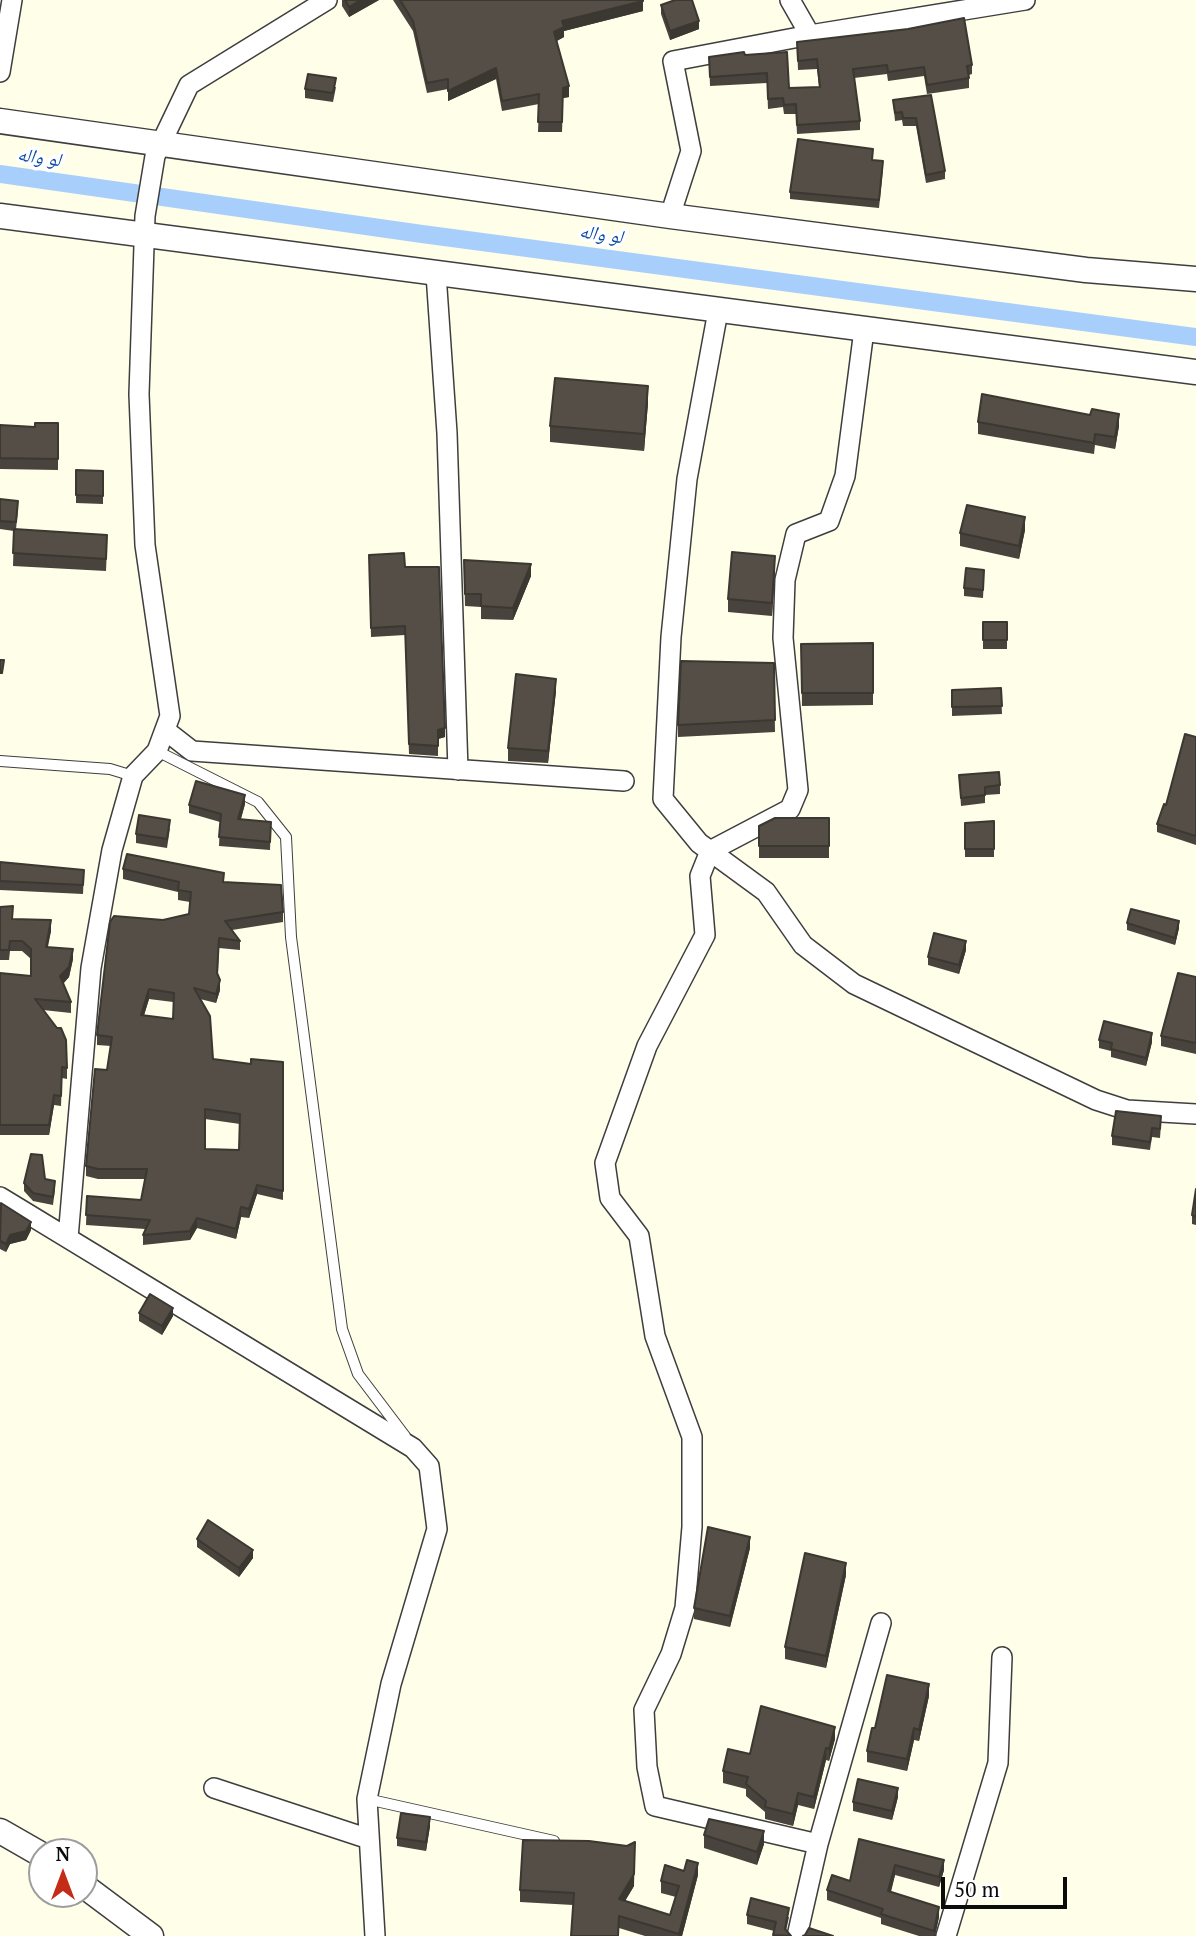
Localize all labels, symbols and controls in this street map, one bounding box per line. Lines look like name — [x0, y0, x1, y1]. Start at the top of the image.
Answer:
water label: لو واله — [16, 144, 62, 172]
water label: لو واله — [578, 221, 624, 249]
north arrow — [28, 1838, 98, 1908]
text: N — [56, 1841, 70, 1866]
scale bar — [944, 1862, 1070, 1906]
text: 50 m — [954, 1875, 1000, 1903]

